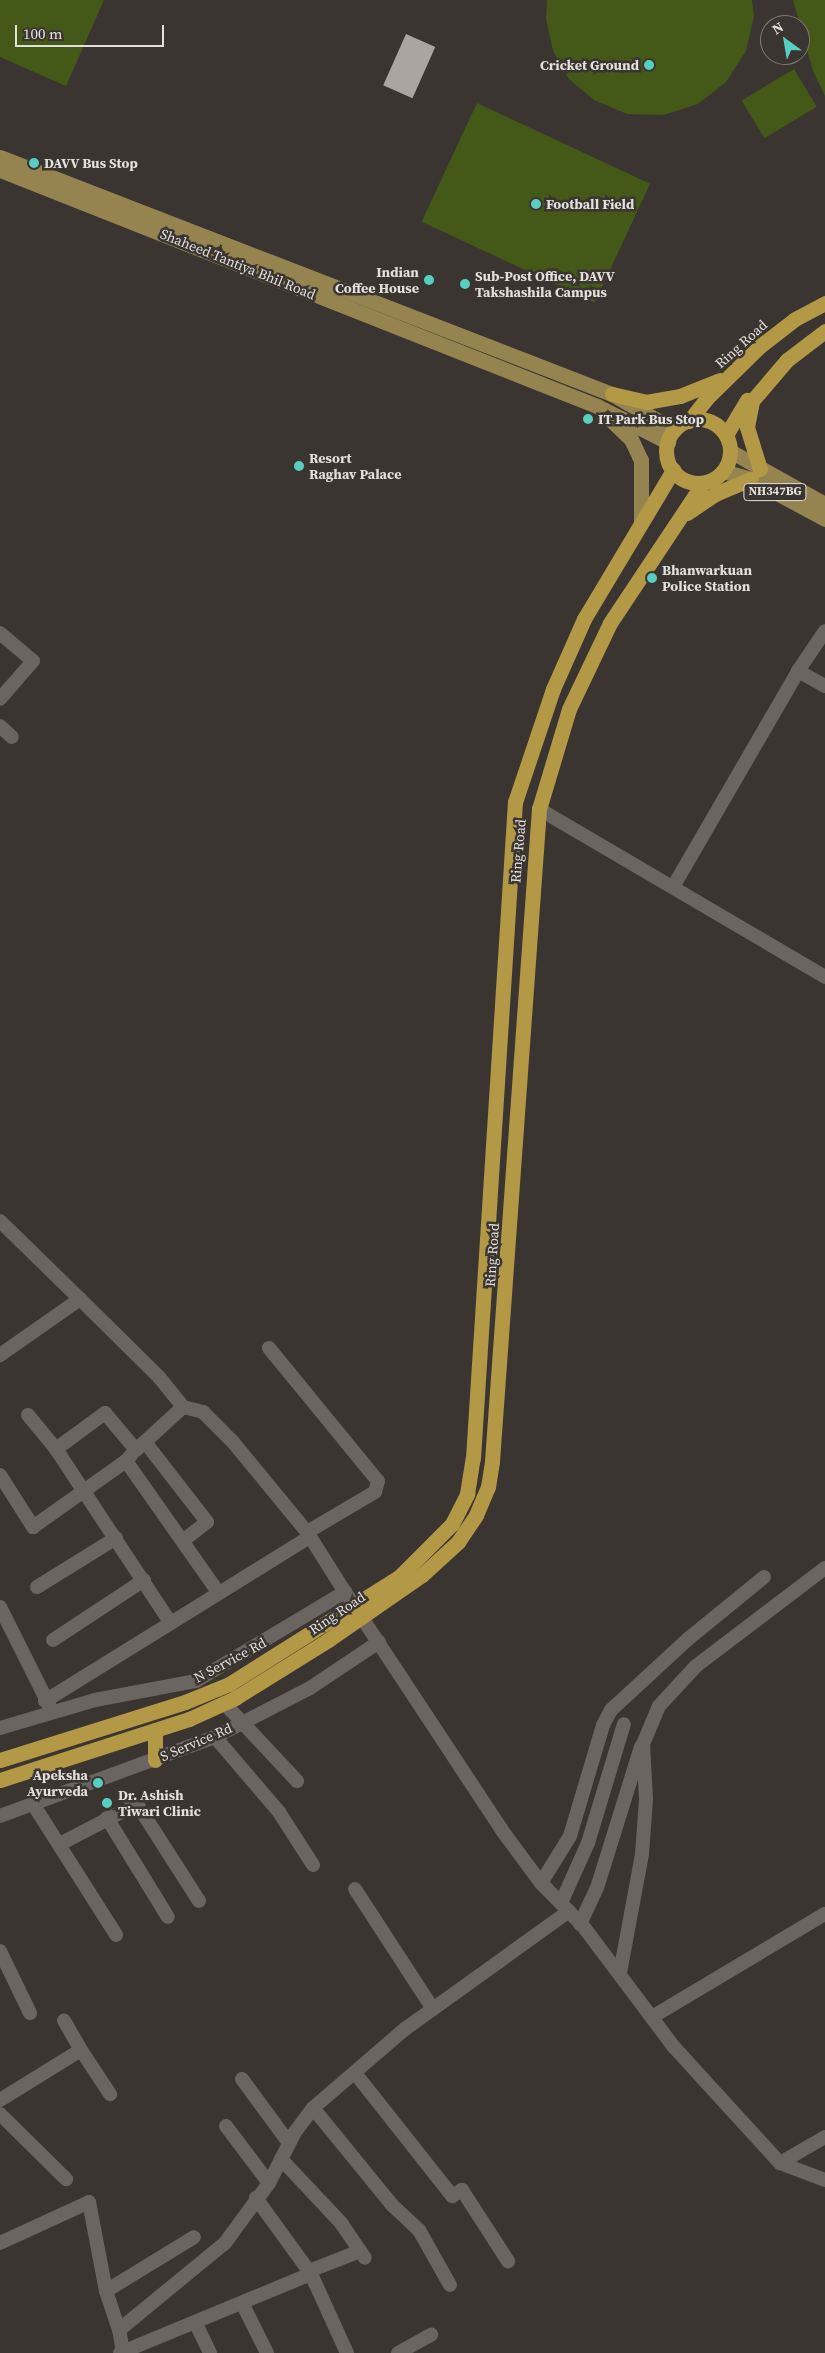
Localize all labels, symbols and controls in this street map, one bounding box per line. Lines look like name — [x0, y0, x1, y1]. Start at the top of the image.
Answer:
scale bar — [18, 15, 166, 47]
north arrow — [760, 15, 810, 65]
text: N — [768, 17, 787, 39]
text: 100 m — [23, 23, 63, 44]
place label: Cricket Ground — [540, 57, 639, 73]
marker: Cricket Ground — [643, 59, 655, 71]
place label: DAVV Bus Stop — [44, 155, 138, 171]
marker: DAVV Bus Stop — [28, 157, 40, 169]
place label: Football Field — [546, 196, 634, 212]
marker: Football Field — [530, 198, 542, 210]
street label: Shaheed Tantiya Bhil Road — [158, 225, 318, 303]
place label: Indian Coffee House — [335, 264, 419, 296]
place label: Sub-Post Office, DAVV Takshashila Campus — [475, 268, 615, 300]
marker: Indian Coffee House — [423, 274, 435, 286]
marker: Sub-Post Office, DAVV Takshashila Campus — [459, 278, 471, 290]
street label: Ring Road — [712, 316, 770, 372]
place label: IT Park Bus Stop — [598, 411, 704, 427]
marker: IT Park Bus Stop — [582, 413, 594, 425]
place label: Resort Raghav Palace — [309, 450, 401, 482]
marker: Resort Raghav Palace — [293, 460, 305, 472]
road number: NH347BG — [742, 482, 808, 502]
place label: Bhanwarkuan Police Station — [662, 562, 752, 594]
marker: Bhanwarkuan Police Station — [646, 572, 658, 584]
street label: Ring Road — [507, 818, 529, 884]
street label: Ring Road — [481, 1222, 503, 1288]
street label: Ring Road — [306, 1588, 368, 1638]
street label: N Service Rd — [191, 1634, 269, 1686]
street label: S Service Rd — [158, 1719, 234, 1765]
place label: Apeksha Ayurveda — [27, 1767, 88, 1800]
marker: Apeksha Ayurveda — [92, 1777, 104, 1789]
place label: Dr. Ashish Tiwari Clinic — [118, 1787, 201, 1820]
marker: Dr. Ashish Tiwari Clinic — [100, 1796, 114, 1810]

